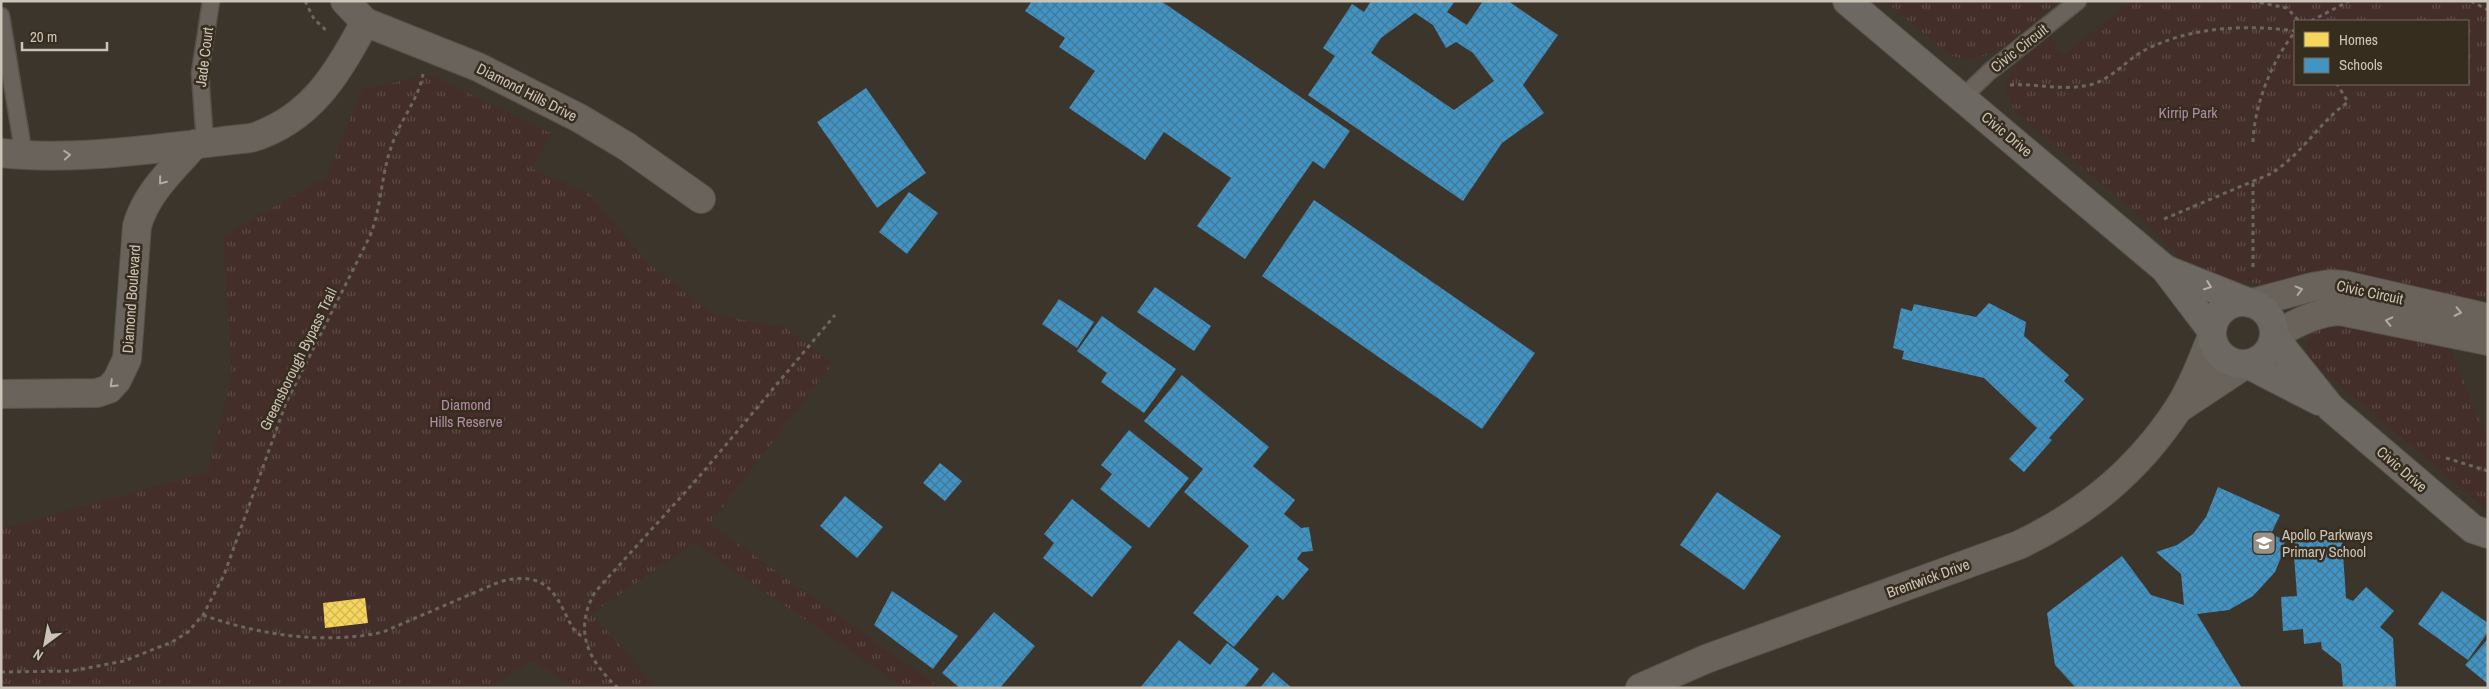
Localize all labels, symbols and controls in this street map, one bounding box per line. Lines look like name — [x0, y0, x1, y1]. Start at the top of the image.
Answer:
street label: Civic Circuit — [1986, 19, 2053, 77]
scale bar — [22, 20, 108, 52]
legend — [2294, 20, 2469, 85]
street label: Jade Court — [190, 25, 218, 88]
text: 20 m — [30, 26, 57, 47]
text: Homes — [2339, 29, 2378, 50]
text: Schools — [2339, 54, 2383, 75]
street label: Diamond Hills Drive — [473, 58, 581, 126]
park label: Kirrip Park — [2159, 102, 2218, 123]
street label: Civic Drive — [1977, 106, 2037, 162]
one-way arrow — [64, 150, 72, 161]
one-way arrow — [160, 175, 168, 184]
street label: Diamond Boulevard — [117, 244, 145, 354]
street label: Civic Circuit — [2335, 275, 2406, 309]
one-way arrow — [2203, 281, 2211, 291]
street label: Greensborough Bypass Trail — [254, 284, 342, 434]
one-way arrow — [2295, 285, 2304, 296]
one-way arrow — [2453, 306, 2462, 316]
one-way arrow — [2384, 316, 2393, 327]
one-way arrow — [110, 378, 119, 387]
park label: Diamond Hills Reserve — [429, 394, 503, 432]
street label: Civic Drive — [2372, 441, 2432, 497]
place label: Apollo Parkways Primary School — [2281, 524, 2373, 562]
school or university icon: Apollo Parkways Primary School — [2251, 530, 2277, 556]
street label: Brentwick Drive — [1884, 553, 1973, 603]
north arrow — [20, 619, 70, 669]
text: N — [30, 645, 46, 665]

